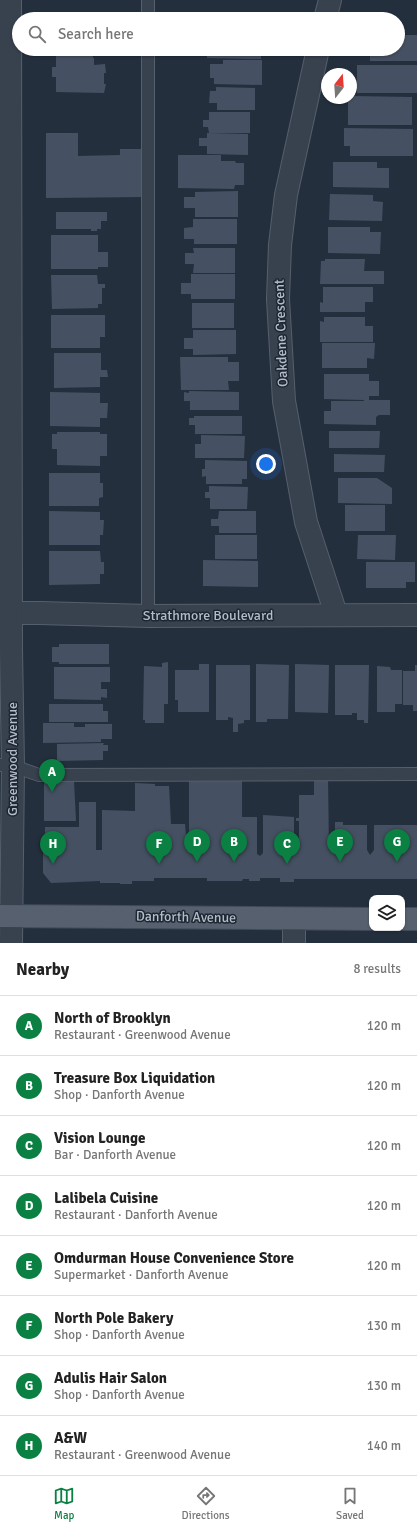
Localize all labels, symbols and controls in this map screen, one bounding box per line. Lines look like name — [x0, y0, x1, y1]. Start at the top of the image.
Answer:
search box — [12, 12, 405, 56]
icon: search — [26, 23, 48, 45]
text: Search here — [58, 25, 134, 43]
north arrow — [321, 68, 357, 104]
street label: Oakdene Crescent — [271, 279, 291, 387]
your location — [256, 454, 276, 474]
street label: Strathmore Boulevard — [143, 607, 273, 624]
street label: Greenwood Avenue — [4, 702, 21, 816]
pin: A — [39, 759, 65, 792]
pin: D — [184, 829, 210, 862]
pin: B — [221, 829, 247, 862]
pin: E — [327, 829, 353, 862]
pin: G — [384, 829, 410, 862]
pin: H — [40, 831, 66, 864]
pin: F — [146, 831, 172, 864]
pin: C — [274, 831, 300, 864]
map controls — [369, 895, 405, 931]
button: layers — [369, 895, 405, 931]
street label: Danforth Avenue — [136, 908, 236, 926]
text: Nearby — [16, 959, 69, 980]
text: 8 results — [353, 961, 401, 977]
text: North of Brooklyn — [54, 1009, 171, 1027]
text: A — [25, 1018, 33, 1034]
text: 120 m — [367, 1018, 401, 1034]
text: Restaurant · Greenwood Avenue — [54, 1027, 231, 1043]
text: Treasure Box Liquidation — [54, 1069, 215, 1087]
text: B — [25, 1078, 33, 1094]
text: 120 m — [367, 1078, 401, 1094]
text: Shop · Danforth Avenue — [54, 1087, 185, 1103]
text: Vision Lounge — [54, 1129, 146, 1147]
text: C — [25, 1138, 33, 1154]
text: 120 m — [367, 1138, 401, 1154]
text: Bar · Danforth Avenue — [54, 1147, 176, 1163]
text: Lalibela Cuisine — [54, 1189, 158, 1207]
text: D — [25, 1198, 33, 1214]
text: 120 m — [367, 1198, 401, 1214]
text: Restaurant · Danforth Avenue — [54, 1207, 218, 1223]
text: Omdurman House Convenience Store — [54, 1249, 294, 1267]
text: E — [25, 1258, 33, 1274]
text: 120 m — [367, 1258, 401, 1274]
text: Supermarket · Danforth Avenue — [54, 1267, 228, 1283]
text: North Pole Bakery — [54, 1309, 173, 1327]
text: F — [26, 1318, 32, 1334]
text: 130 m — [367, 1318, 401, 1334]
text: Shop · Danforth Avenue — [54, 1327, 185, 1343]
text: Adulis Hair Salon — [54, 1369, 167, 1387]
text: G — [25, 1378, 33, 1394]
text: 130 m — [367, 1378, 401, 1394]
text: Shop · Danforth Avenue — [54, 1387, 185, 1403]
text: A&W — [54, 1429, 87, 1447]
text: H — [25, 1438, 33, 1454]
text: 140 m — [367, 1438, 401, 1454]
text: Restaurant · Greenwood Avenue — [54, 1447, 231, 1463]
tab: Map — [53, 1485, 75, 1522]
tab: Directions — [182, 1485, 230, 1522]
tab: Saved — [336, 1485, 364, 1522]

